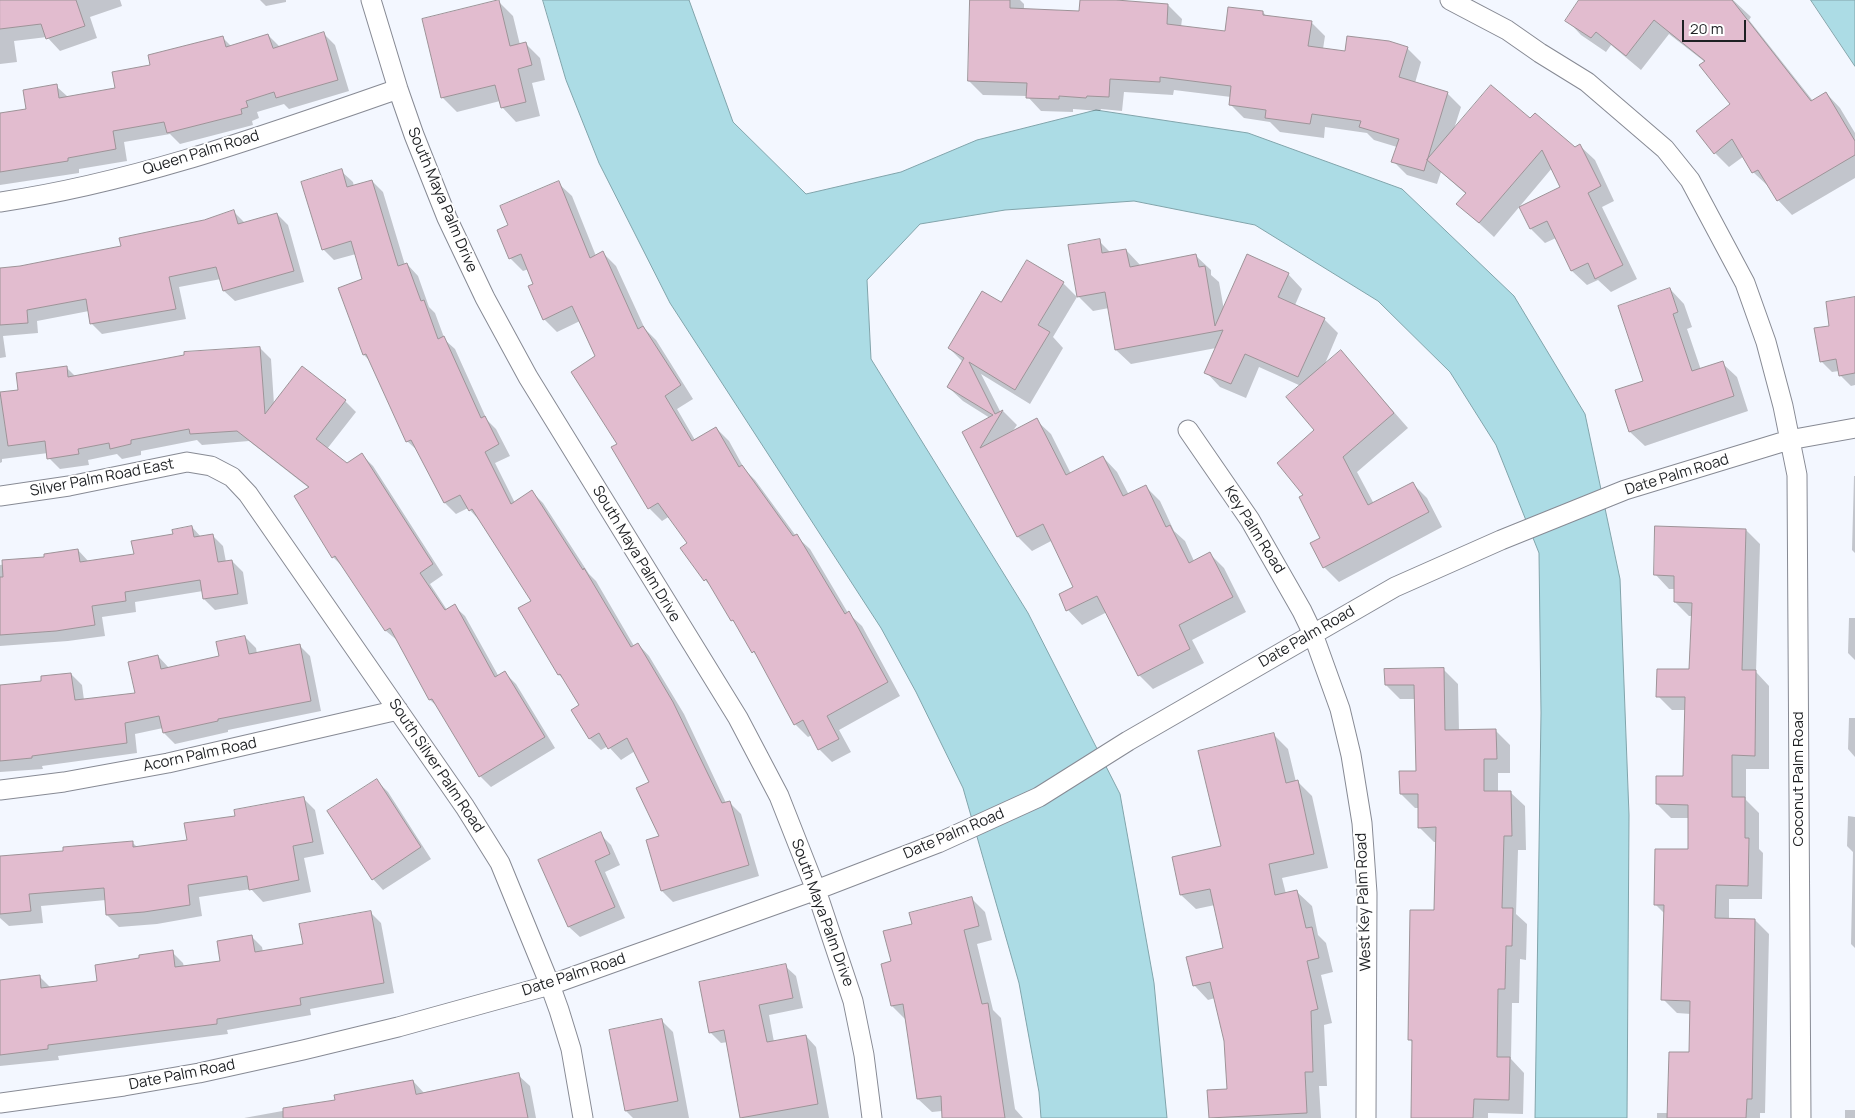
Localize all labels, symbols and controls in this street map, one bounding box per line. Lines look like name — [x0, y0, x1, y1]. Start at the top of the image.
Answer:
scale bar — [1685, 10, 1749, 42]
text: 20 m — [1690, 18, 1723, 39]
street label: South Maya Palm Drive — [403, 125, 481, 275]
street label: Queen Palm Road — [141, 127, 261, 179]
street label: Date Palm Road — [1623, 451, 1731, 499]
street label: Silver Palm Road East — [28, 455, 176, 501]
street label: South Maya Palm Drive — [588, 483, 684, 625]
street label: Key Palm Road — [1220, 483, 1288, 577]
street label: Date Palm Road — [1256, 602, 1358, 672]
street label: South Silver Palm Road — [384, 696, 488, 836]
street label: Coconut Palm Road — [1790, 711, 1808, 847]
street label: Acorn Palm Road — [142, 734, 258, 776]
street label: Date Palm Road — [901, 805, 1007, 863]
street label: West Key Palm Road — [1353, 833, 1375, 971]
street label: South Maya Palm Drive — [787, 837, 857, 989]
street label: Date Palm Road — [520, 950, 628, 1000]
street label: Date Palm Road — [127, 1056, 237, 1094]

